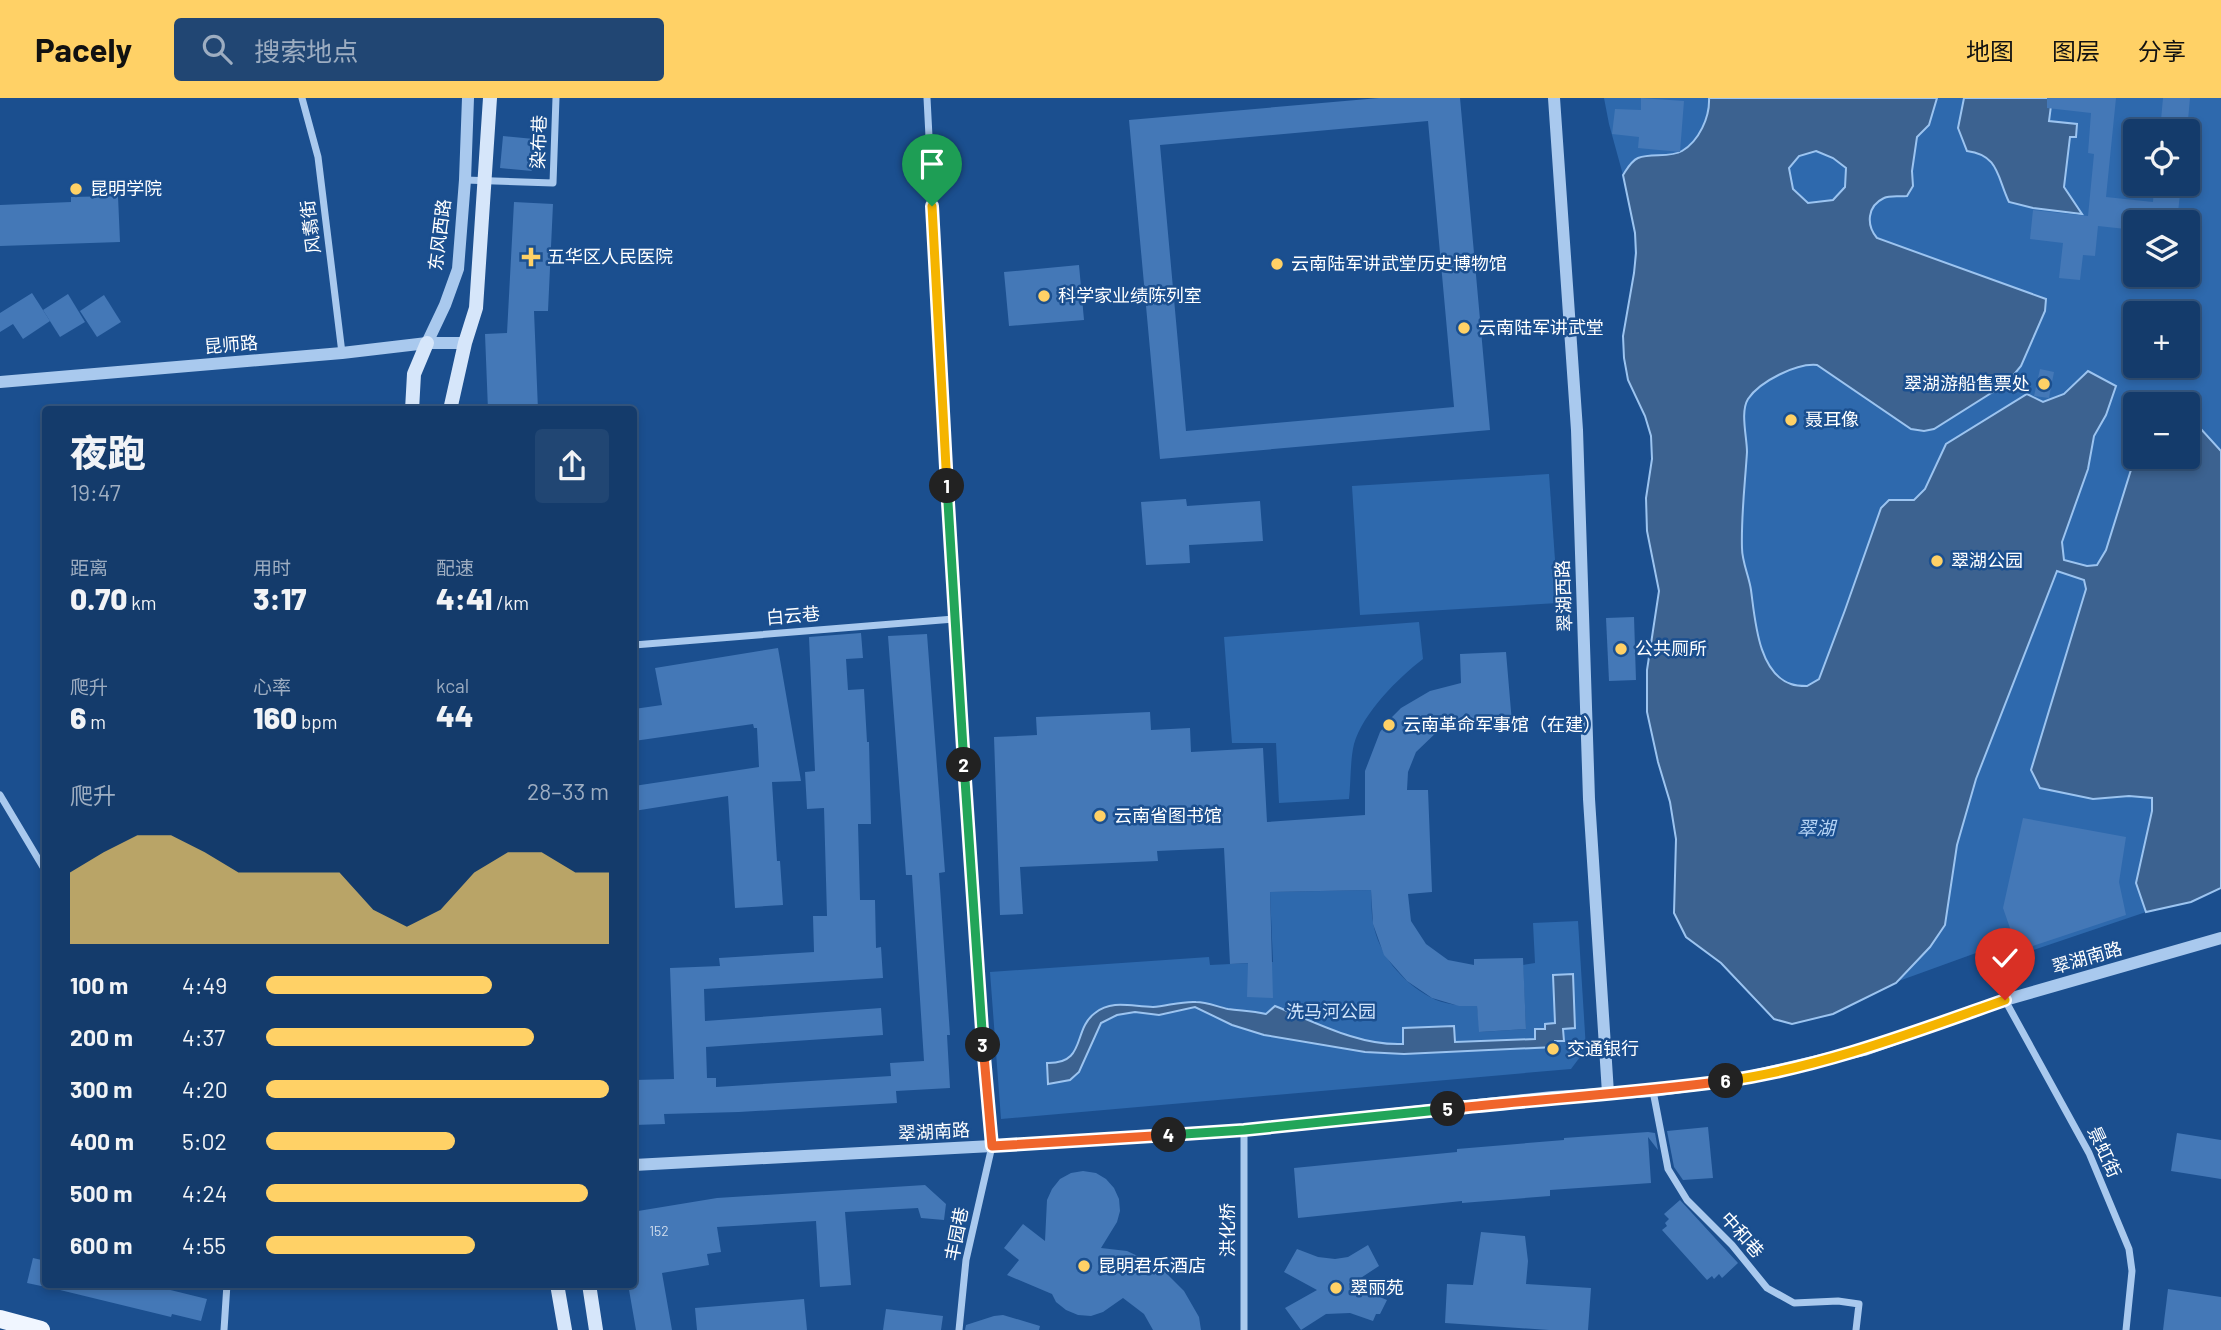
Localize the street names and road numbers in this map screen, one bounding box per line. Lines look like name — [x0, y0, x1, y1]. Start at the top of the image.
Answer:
street label: 染布巷 — [526, 115, 550, 169]
street label: 东风西路 — [424, 198, 454, 272]
street label: 风翥街 — [296, 199, 324, 255]
street label: 昆师路 — [203, 331, 259, 357]
street label: 翠湖西路 — [1551, 560, 1575, 632]
street label: 白云巷 — [765, 602, 821, 628]
street label: 翠湖南路 — [2049, 937, 2124, 978]
street label: 翠湖南路 — [897, 1118, 970, 1144]
street label: 景虹街 — [2084, 1122, 2126, 1181]
street label: 洪化桥 — [1216, 1203, 1238, 1257]
street label: 丰园巷 — [940, 1205, 972, 1262]
street label: 中和巷 — [1717, 1207, 1769, 1262]

